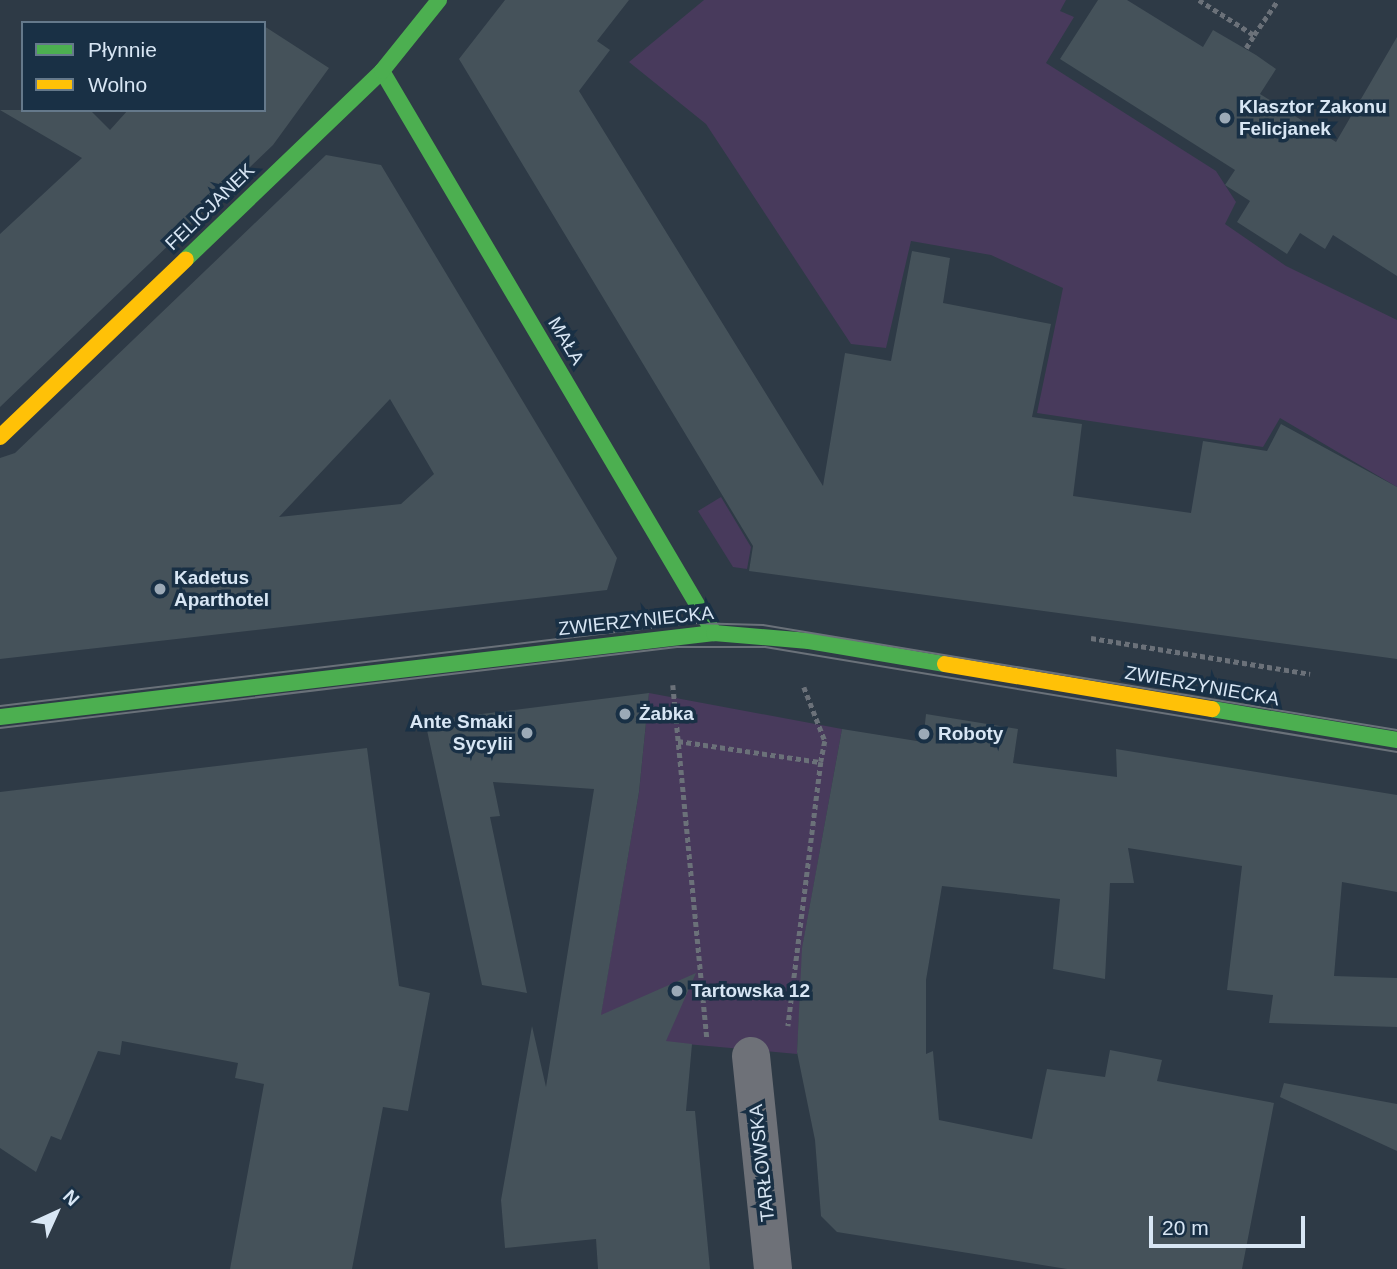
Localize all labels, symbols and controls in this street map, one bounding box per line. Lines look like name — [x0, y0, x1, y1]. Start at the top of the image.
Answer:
legend — [21, 21, 266, 112]
text: Płynnie — [88, 38, 157, 61]
text: Wolno — [88, 73, 147, 96]
place label: Klasztor Zakonu Felicjanek — [1239, 96, 1387, 140]
marker: Klasztor Zakonu Felicjanek — [1217, 110, 1233, 126]
street label: FELICJANEK — [161, 159, 259, 255]
street label: MAŁA — [543, 313, 589, 369]
place label: Kadetus Aparthotel — [174, 567, 269, 611]
marker: Kadetus Aparthotel — [152, 581, 168, 597]
street label: ZWIERZYNIECKA — [557, 601, 715, 641]
street label: ZWIERZYNIECKA — [1123, 661, 1281, 711]
place label: Żabka — [639, 703, 694, 725]
marker: Żabka — [617, 706, 633, 722]
place label: Ante Smaki Sycylii — [410, 711, 513, 755]
place label: Roboty — [938, 723, 1003, 745]
marker: Ante Smaki Sycylii — [519, 725, 535, 741]
marker: Roboty — [916, 726, 932, 742]
place label: Tartowska 12 — [691, 980, 810, 1002]
marker: Tartowska 12 — [669, 983, 685, 999]
street label: TARŁOWSKA — [745, 1103, 779, 1223]
north arrow — [21, 1178, 91, 1248]
text: N — [59, 1186, 83, 1210]
scale bar — [1152, 1202, 1308, 1246]
text: 20 m — [1162, 1216, 1209, 1239]

